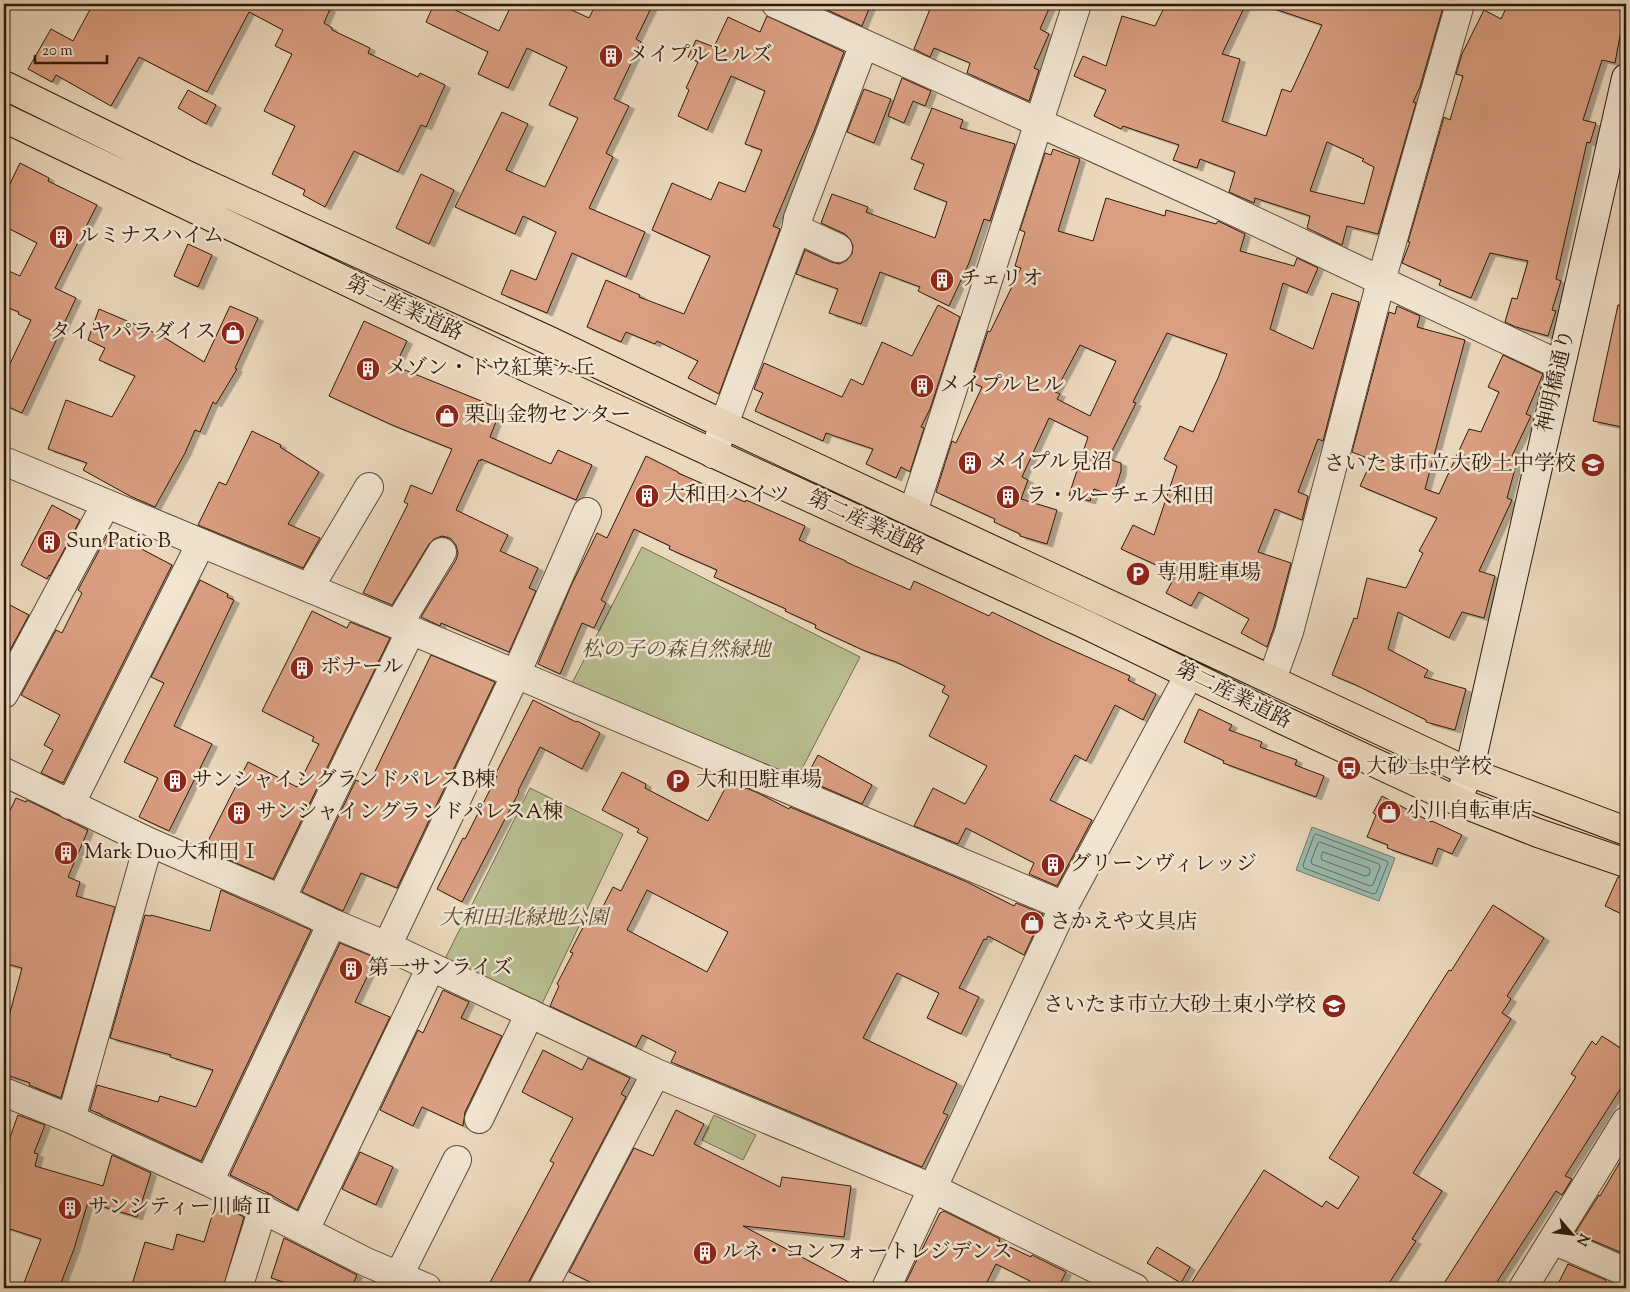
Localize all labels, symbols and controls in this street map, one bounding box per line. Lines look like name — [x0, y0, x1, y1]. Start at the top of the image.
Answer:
scale bar — [35, 32, 108, 64]
text: 20 m — [42, 41, 73, 62]
place label: メイプルヒルズ — [628, 41, 772, 71]
building icon: メイプルヒルズ — [598, 43, 624, 69]
place label: ルミナスハイム — [78, 222, 224, 252]
building icon: ルミナスハイム — [48, 224, 74, 250]
place label: チェリオ — [960, 265, 1043, 295]
building icon: チェリオ — [929, 267, 955, 293]
street label: 第二産業道路 — [341, 269, 467, 349]
place label: タイヤパラダイス — [49, 318, 216, 348]
shop icon: タイヤパラダイス — [220, 320, 246, 346]
street label: 神明橋通り — [1531, 326, 1583, 436]
place label: メゾン・ドウ紅葉ヶ丘 — [386, 354, 595, 384]
building icon: メゾン・ドウ紅葉ヶ丘 — [355, 356, 381, 382]
place label: メイプルヒル — [940, 371, 1064, 401]
building icon: メイプルヒル — [909, 373, 935, 399]
place label: 栗山金物センター — [464, 401, 631, 431]
shop icon: 栗山金物センター — [434, 403, 460, 429]
place label: メイプル見沼 — [988, 448, 1112, 478]
building icon: メイプル見沼 — [957, 450, 983, 476]
place label: さいたま市立大砂土中学校 — [1324, 450, 1576, 480]
school or university icon: さいたま市立大砂土中学校 — [1580, 452, 1606, 478]
place label: 大和田ハイツ — [664, 481, 790, 511]
place label: ラ・ルーチェ大和田 — [1026, 482, 1214, 512]
building icon: 大和田ハイツ — [634, 483, 660, 509]
street label: 第二産業道路 — [803, 484, 929, 564]
building icon: ラ・ルーチェ大和田 — [995, 484, 1021, 510]
place label: Sun Patio B — [66, 527, 171, 557]
building icon: Sun Patio B — [36, 529, 62, 555]
place label: 専用駐車場 — [1156, 559, 1261, 589]
parking icon: 専用駐車場 — [1125, 561, 1151, 587]
park label: 松の子の森自然緑地 — [582, 636, 772, 666]
place label: ボナール — [320, 653, 404, 683]
building icon: ボナール — [289, 655, 315, 681]
street label: 第二産業道路 — [1170, 655, 1296, 737]
place label: 大砂土中学校 — [1366, 753, 1492, 783]
bus stop icon: 大砂土中学校 — [1336, 755, 1362, 781]
place label: サンシャイングランドパレスB棟 — [192, 766, 496, 796]
place label: 大和田駐車場 — [696, 766, 822, 796]
building icon: サンシャイングランドパレスB棟 — [162, 768, 188, 794]
parking icon: 大和田駐車場 — [665, 768, 691, 794]
place label: 小川自転車店 — [1406, 797, 1532, 827]
place label: サンシャイングランドパレスA棟 — [256, 798, 564, 828]
shop icon: 小川自転車店 — [1376, 799, 1402, 825]
building icon: サンシャイングランドパレスA棟 — [226, 800, 252, 826]
place label: Mark Duo大和田Ⅰ — [84, 838, 261, 868]
building icon: Mark Duo大和田Ⅰ — [53, 840, 79, 866]
place label: グリーンヴィレッジ — [1070, 850, 1257, 880]
building icon: グリーンヴィレッジ — [1040, 852, 1066, 878]
park label: 大和田北緑地公園 — [440, 904, 611, 934]
place label: さかえや文具店 — [1050, 908, 1197, 938]
shop icon: さかえや文具店 — [1019, 910, 1045, 936]
place label: 第一サンライズ — [368, 954, 513, 984]
building icon: 第一サンライズ — [338, 956, 364, 982]
place label: さいたま市立大砂土東小学校 — [1043, 991, 1316, 1021]
school or university icon: さいたま市立大砂土東小学校 — [1321, 993, 1347, 1019]
place label: サンシティー川崎Ⅱ — [88, 1193, 274, 1223]
building icon: サンシティー川崎Ⅱ — [57, 1195, 83, 1221]
north arrow — [1548, 1210, 1598, 1260]
text: N — [1570, 1230, 1593, 1249]
place label: ルネ・コンフォートレジデンス — [722, 1238, 1013, 1268]
building icon: ルネ・コンフォートレジデンス — [692, 1240, 718, 1266]

